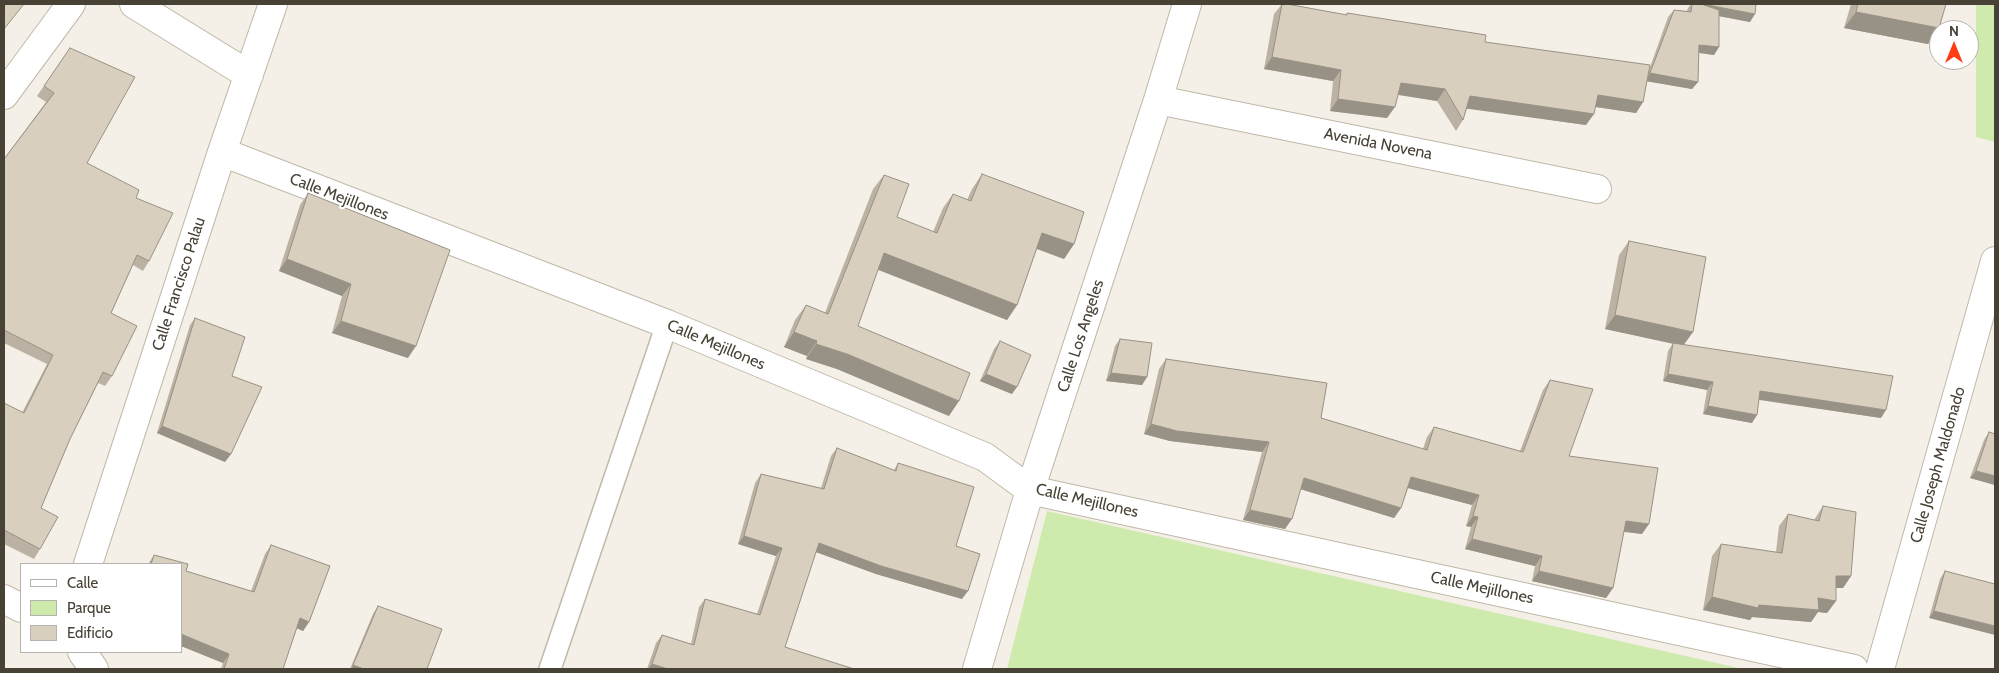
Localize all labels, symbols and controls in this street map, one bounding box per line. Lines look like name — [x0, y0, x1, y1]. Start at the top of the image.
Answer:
north arrow — [1929, 20, 1979, 70]
text: N — [1949, 22, 1959, 40]
street label: Avenida Novena — [1322, 124, 1434, 164]
street label: Calle Mejillones — [287, 169, 391, 225]
street label: Calle Francisco Palau — [148, 215, 210, 353]
street label: Calle Los Angeles — [1054, 277, 1108, 395]
street label: Calle Mejillones — [664, 316, 768, 374]
street label: Calle Joseph Maldonado — [1906, 385, 1970, 545]
street label: Calle Mejillones — [1034, 480, 1140, 522]
legend — [20, 563, 182, 653]
street label: Calle Mejillones — [1429, 568, 1535, 608]
text: Calle — [67, 574, 98, 592]
text: Parque — [67, 599, 111, 617]
text: Edificio — [67, 624, 113, 642]

